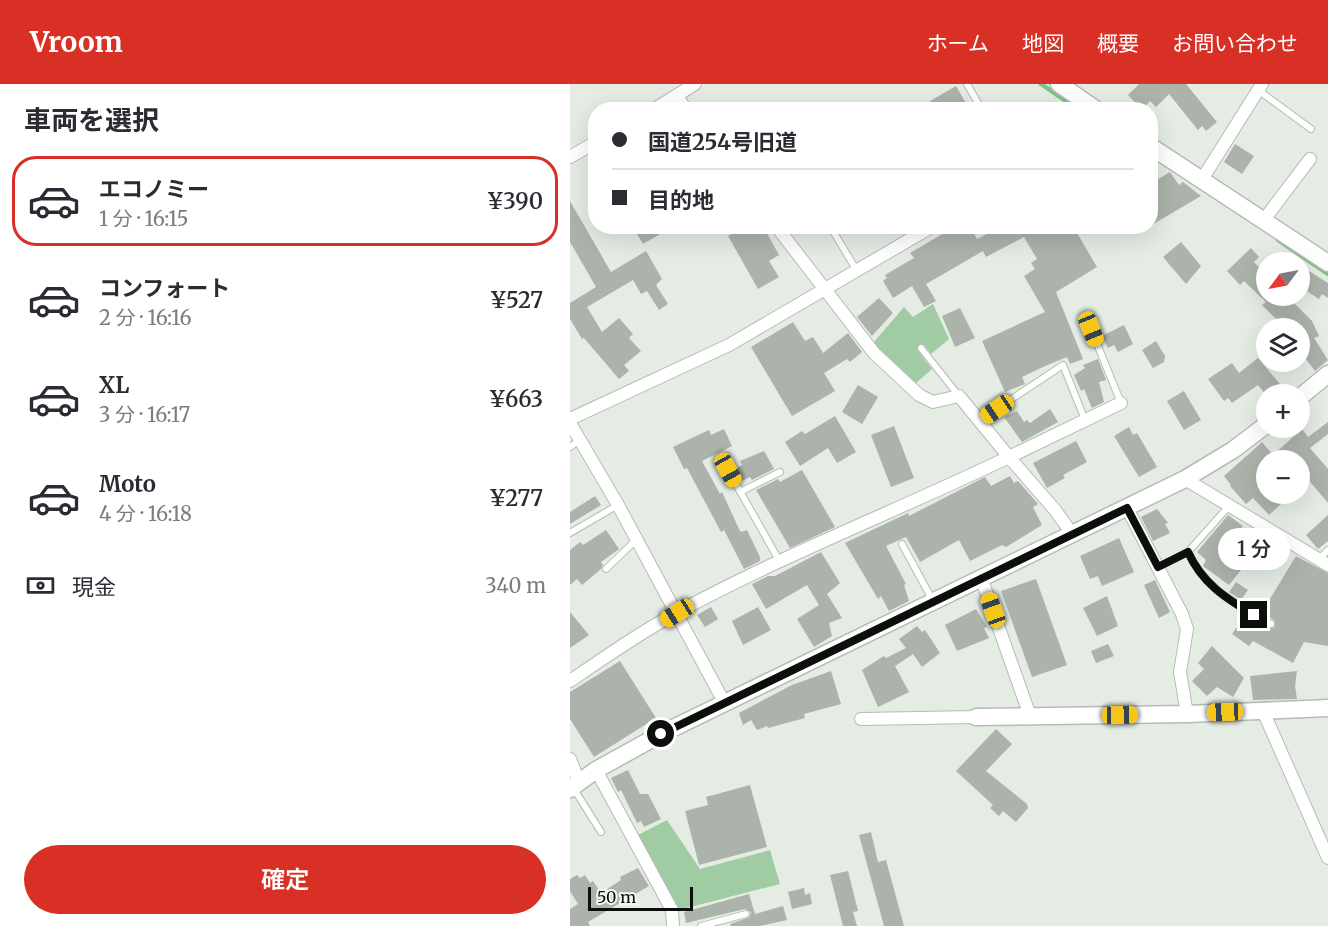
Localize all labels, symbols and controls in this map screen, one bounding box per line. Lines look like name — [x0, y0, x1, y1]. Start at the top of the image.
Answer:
text: Vroom — [30, 24, 123, 60]
text: ホーム — [927, 30, 989, 57]
text: 地図 — [1022, 30, 1064, 57]
text: 概要 — [1097, 30, 1139, 57]
text: お問い合わせ — [1172, 30, 1298, 57]
text: 車両を選択 — [24, 103, 159, 137]
text: 国道254号旧道 — [648, 128, 797, 156]
icon: car — [27, 174, 81, 228]
text: エコノミー — [99, 175, 209, 203]
text: 目的地 — [648, 186, 714, 214]
text: ¥390 — [487, 187, 543, 215]
text: 1 分 · 16:15 — [99, 206, 188, 231]
north arrow — [1256, 252, 1310, 306]
map controls — [1256, 252, 1310, 504]
icon: car — [27, 273, 81, 327]
text: コンフォート — [99, 274, 230, 302]
text: ¥527 — [490, 286, 543, 314]
text: 2 分 · 16:16 — [99, 305, 192, 330]
car — [1076, 309, 1106, 349]
button: layers — [1256, 318, 1310, 372]
text: XL — [99, 371, 129, 399]
icon: car — [27, 372, 81, 426]
button: + — [1256, 384, 1310, 438]
text: ¥663 — [489, 385, 543, 413]
car — [977, 391, 1017, 427]
text: 3 分 · 16:17 — [99, 402, 190, 427]
car — [711, 450, 745, 490]
button: − — [1256, 450, 1310, 504]
text: Moto — [99, 470, 156, 498]
icon: car — [27, 471, 81, 525]
text: ¥277 — [489, 484, 543, 512]
text: 4 分 · 16:18 — [99, 501, 192, 526]
callout: 1 分 — [1218, 528, 1290, 570]
text: 1 分 — [1237, 536, 1271, 561]
icon: cash — [24, 569, 57, 602]
text: 現金 — [72, 573, 116, 601]
text: 340 m — [485, 573, 546, 598]
car — [978, 590, 1008, 630]
car — [657, 596, 697, 630]
route end — [1240, 601, 1267, 628]
car — [1207, 702, 1243, 722]
car — [1102, 706, 1138, 724]
route start — [647, 720, 674, 747]
button: 確定 — [24, 845, 546, 914]
scale bar — [588, 884, 693, 912]
text: 50 m — [597, 887, 636, 907]

